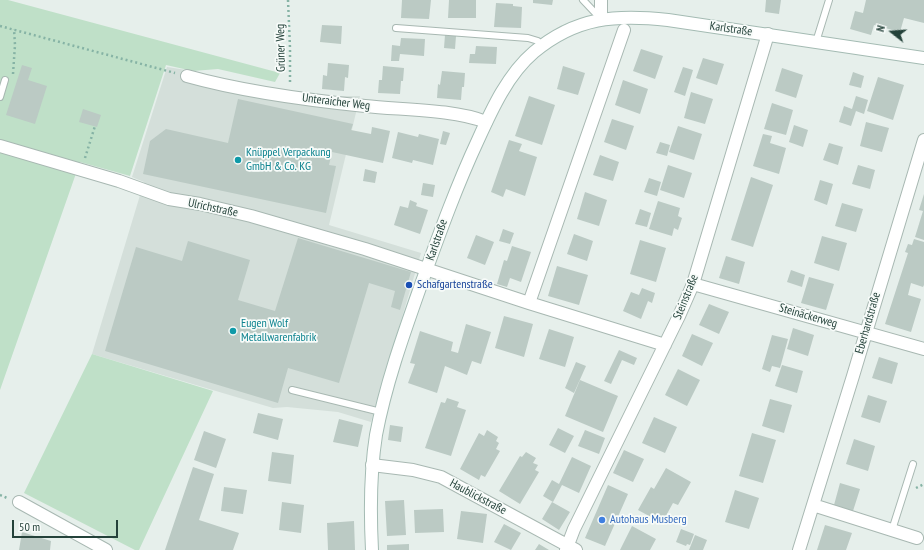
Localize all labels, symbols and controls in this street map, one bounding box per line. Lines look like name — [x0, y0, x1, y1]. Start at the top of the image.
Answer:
north arrow — [872, 12, 912, 52]
street label: Karlstraße — [709, 19, 753, 39]
street label: Grüner Weg — [273, 24, 289, 72]
text: N — [873, 24, 888, 33]
street label: Unteraicher Weg — [301, 91, 371, 113]
place label: Knüppel Verpackung GmbH & Co. KG — [246, 146, 331, 174]
marker: Knüppel Verpackung GmbH & Co. KG — [233, 155, 243, 165]
street label: Ulrichstraße — [187, 196, 239, 220]
street label: Karlstraße — [423, 217, 451, 263]
street label: Steinstraße — [670, 272, 702, 322]
place label: Schafgartenstraße — [417, 278, 493, 292]
marker: Schafgartenstraße — [404, 280, 414, 290]
street label: Eberhardstraße — [852, 291, 884, 355]
street label: Steinäckerweg — [777, 301, 839, 331]
place label: Eugen Wolf Metallwarenfabrik — [241, 317, 316, 345]
marker: Eugen Wolf Metallwarenfabrik — [228, 326, 238, 336]
street label: Haublickstraße — [447, 476, 509, 518]
scale bar — [14, 512, 120, 538]
place label: Autohaus Musberg — [610, 513, 687, 527]
marker: Autohaus Musberg — [597, 515, 607, 525]
text: 50 m — [19, 519, 40, 534]

